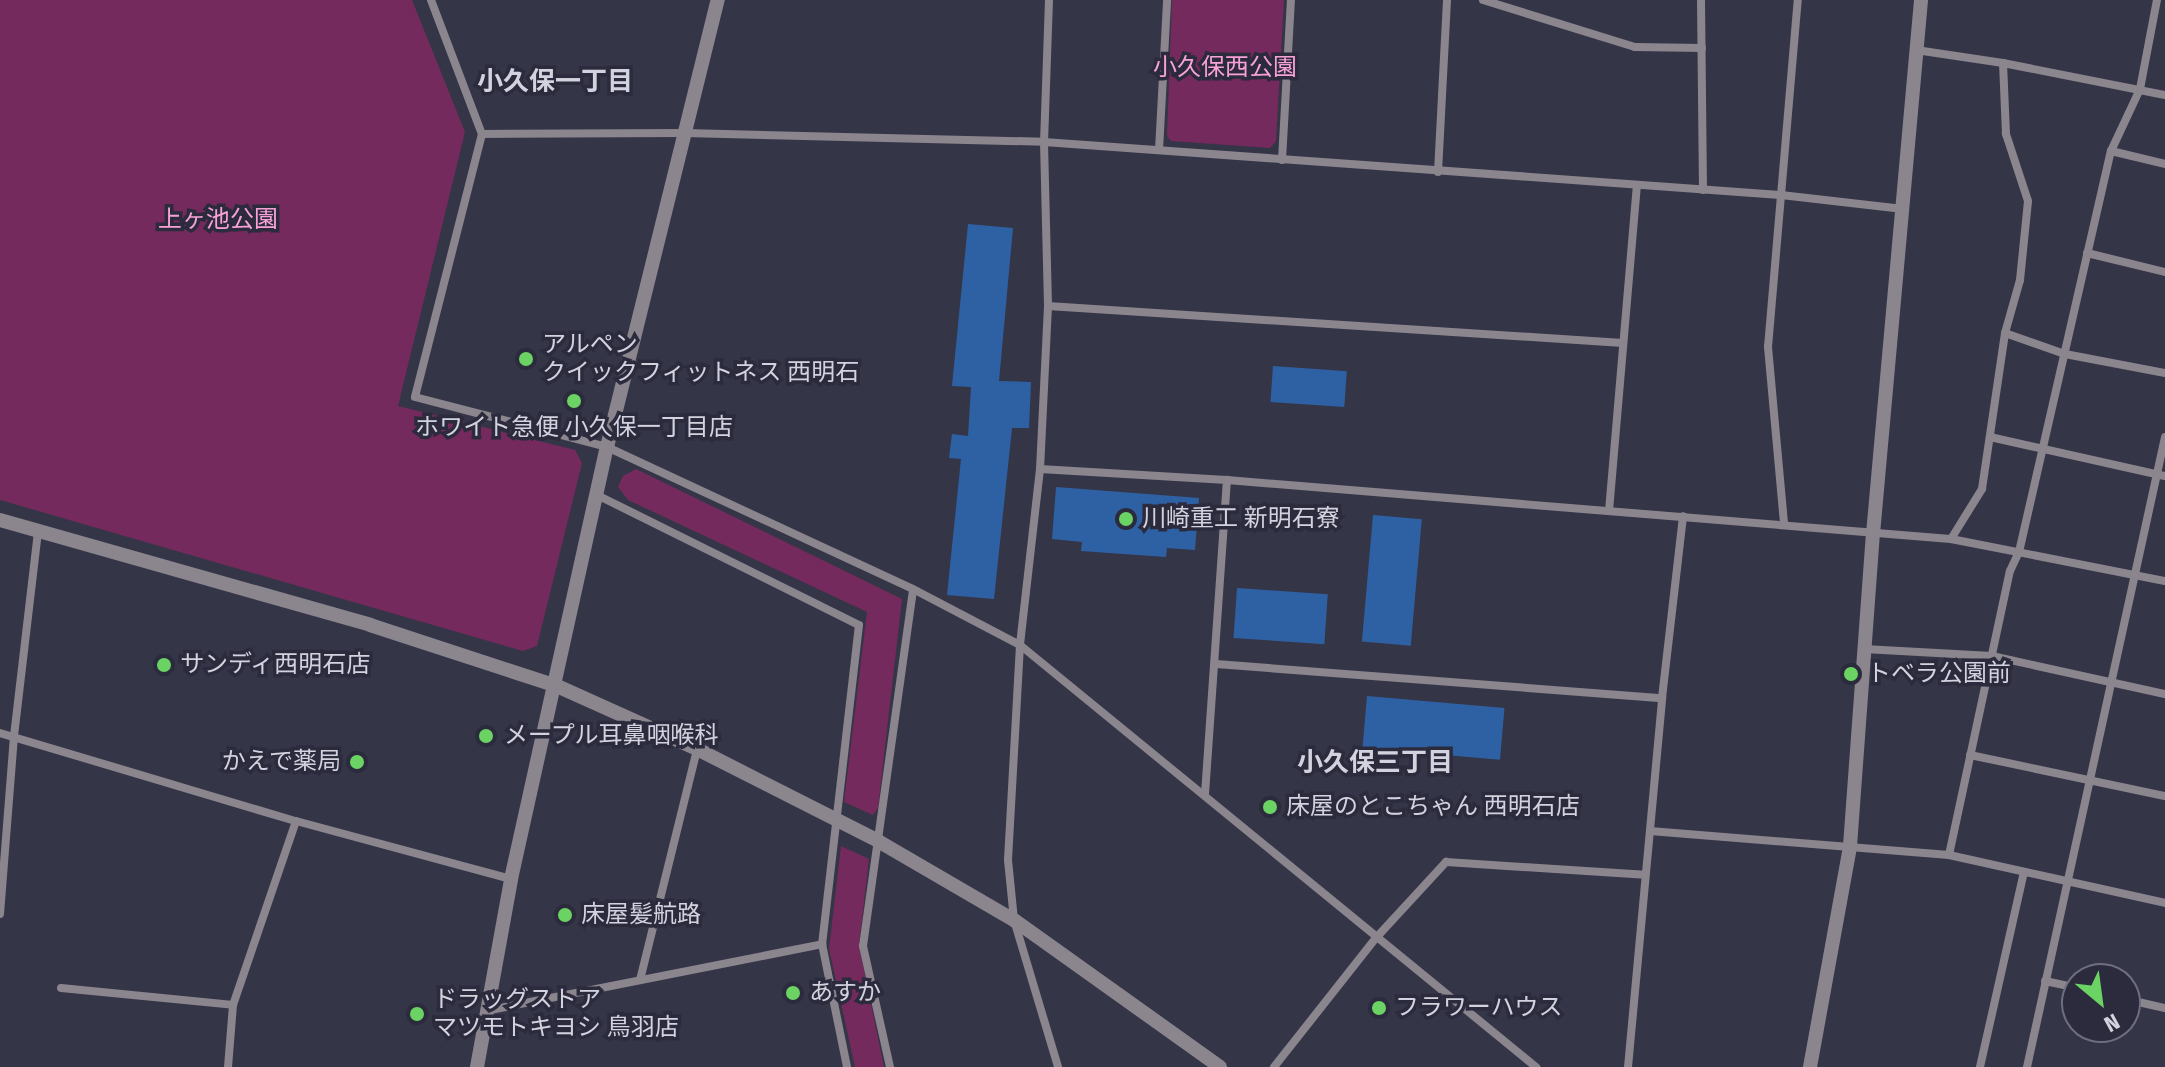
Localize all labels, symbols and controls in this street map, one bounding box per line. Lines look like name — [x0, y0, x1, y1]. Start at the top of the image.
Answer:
park label: 小久保西公園 — [1153, 54, 1297, 82]
district label: 小久保一丁目 — [477, 66, 633, 98]
park label: 上ヶ池公園 — [158, 206, 278, 234]
place label: アルペン クイックフィットネス 西明石 — [542, 331, 860, 387]
marker: アルペン クイックフィットネス 西明石 — [517, 350, 535, 368]
marker: ホワイト急便 小久保一丁目店 — [565, 392, 583, 410]
place label: ホワイト急便 小久保一丁目店 — [415, 414, 733, 442]
place label: 川崎重工 新明石寮 — [1142, 505, 1340, 533]
marker: 川崎重工 新明石寮 — [1117, 510, 1135, 528]
place label: サンディ西明石店 — [180, 651, 372, 679]
marker: サンディ西明石店 — [155, 656, 173, 674]
place label: トベラ公園前 — [1867, 660, 2011, 688]
marker: トベラ公園前 — [1842, 665, 1860, 683]
place label: メープル耳鼻咽喉科 — [504, 722, 720, 750]
marker: メープル耳鼻咽喉科 — [475, 725, 497, 747]
district label: 小久保三丁目 — [1297, 747, 1453, 779]
place label: かえで薬局 — [221, 748, 341, 776]
marker: かえで薬局 — [348, 753, 366, 771]
place label: 床屋のとこちゃん 西明石店 — [1286, 793, 1580, 821]
marker: 床屋のとこちゃん 西明石店 — [1261, 798, 1279, 816]
place label: 床屋髪航路 — [581, 901, 701, 929]
marker: 床屋髪航路 — [556, 906, 574, 924]
north arrow — [2061, 963, 2141, 1043]
place label: あすか — [809, 979, 881, 1007]
marker: あすか — [784, 984, 802, 1002]
place label: ドラッグストア マツモトキヨシ 鳥羽店 — [433, 986, 679, 1042]
place label: フラワーハウス — [1395, 994, 1563, 1022]
marker: フラワーハウス — [1370, 999, 1388, 1017]
marker: ドラッグストア マツモトキヨシ 鳥羽店 — [408, 1005, 426, 1023]
text: N — [2100, 1008, 2124, 1038]

